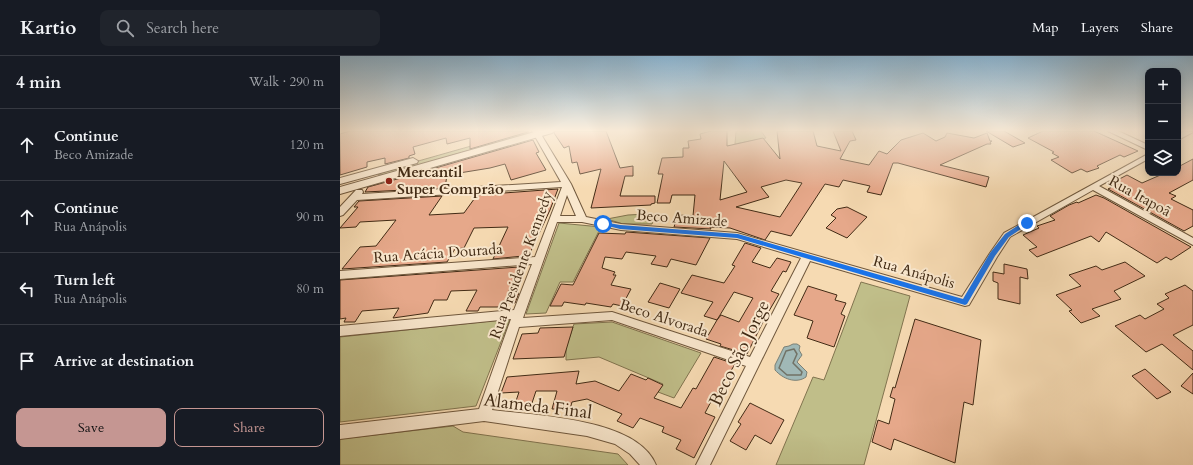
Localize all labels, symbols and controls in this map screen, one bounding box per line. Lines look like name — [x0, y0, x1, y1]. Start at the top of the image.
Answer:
search box — [100, 10, 380, 46]
text: Kartio — [20, 15, 76, 41]
icon: search — [114, 17, 136, 39]
text: Search here — [146, 18, 219, 38]
text: Map — [1032, 18, 1059, 37]
text: Layers — [1081, 18, 1119, 37]
text: Share — [1141, 18, 1173, 37]
map controls — [1145, 68, 1181, 176]
button: + — [1145, 68, 1181, 104]
text: 4 min — [16, 71, 61, 94]
text: Walk · 290 m — [249, 73, 324, 91]
button: − — [1145, 104, 1181, 140]
text: Continue — [54, 126, 119, 146]
icon: ahead — [16, 134, 38, 156]
text: 120 m — [290, 136, 324, 154]
button: layers — [1145, 140, 1181, 176]
text: Beco Amizade — [54, 146, 133, 164]
place label: Mercantil Super Comprão — [397, 162, 504, 199]
street label: Rua Itapoã — [1105, 171, 1175, 221]
marker: Mercantil Super Comprão — [384, 176, 394, 186]
street label: Rua Presidente Kennedy — [485, 188, 557, 342]
text: Continue — [54, 198, 119, 218]
street label: Beco Amizade — [636, 205, 729, 231]
icon: ahead — [16, 206, 38, 228]
text: 90 m — [296, 208, 324, 226]
route end — [1018, 214, 1036, 232]
route start — [594, 215, 612, 233]
text: Rua Anápolis — [54, 218, 127, 236]
street label: Rua Acácia Dourada — [373, 238, 504, 267]
street label: Rua Anápolis — [871, 251, 957, 293]
text: Turn left — [54, 270, 115, 290]
icon: left — [16, 278, 38, 300]
text: 80 m — [296, 280, 324, 298]
text: Rua Anápolis — [54, 290, 127, 308]
street label: Beco Alvorada — [617, 294, 712, 342]
street label: Beco São Jorge — [703, 296, 776, 410]
icon: arrive — [16, 350, 38, 372]
text: Arrive at destination — [54, 351, 194, 371]
street label: Alameda Final — [482, 387, 594, 426]
button: Save — [16, 408, 166, 447]
button: Share — [174, 408, 324, 447]

